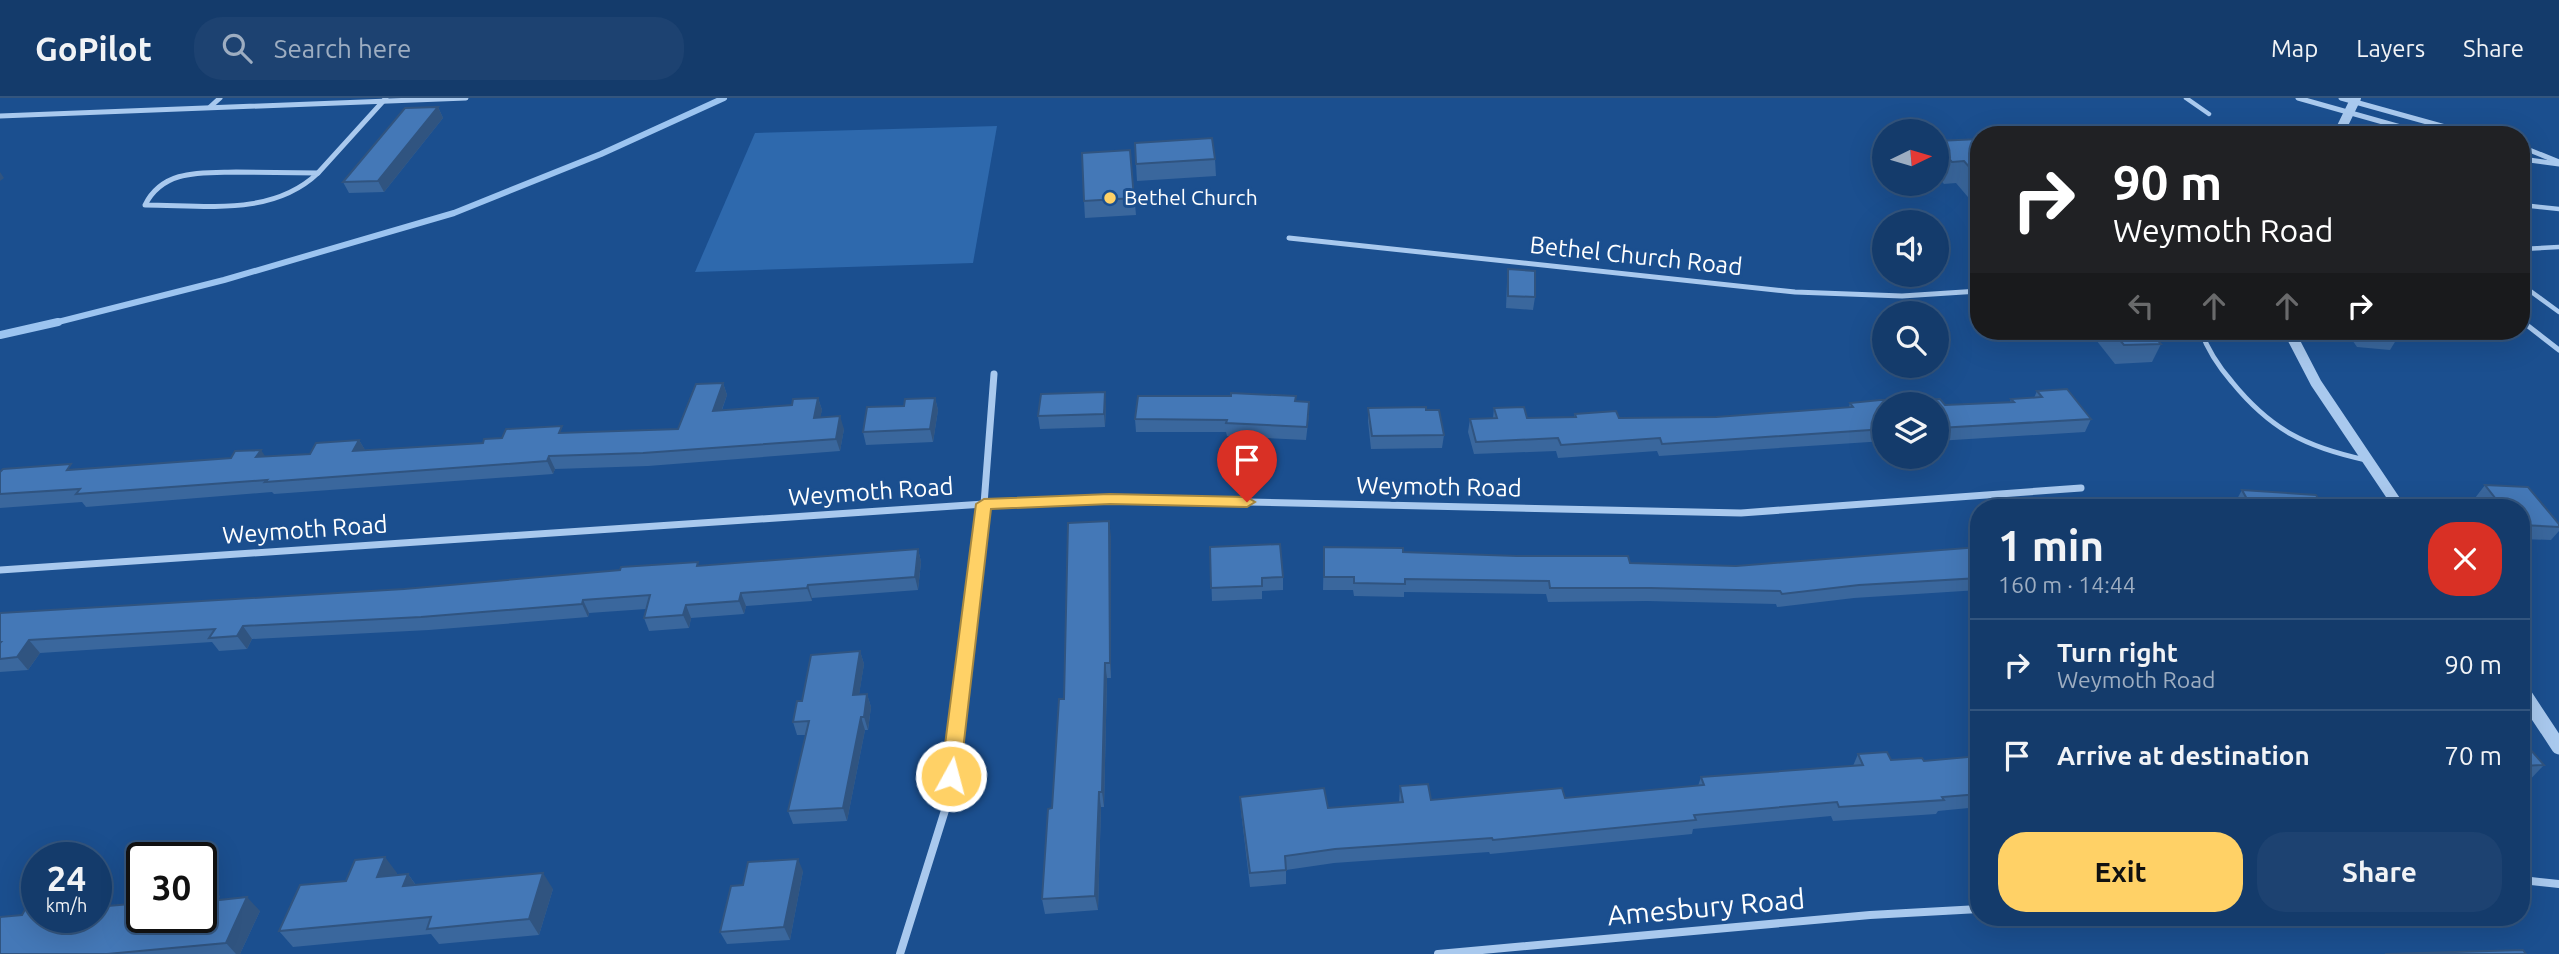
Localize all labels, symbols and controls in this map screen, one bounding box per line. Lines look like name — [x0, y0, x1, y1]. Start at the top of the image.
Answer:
search box — [194, 17, 684, 80]
icon: search — [218, 29, 256, 67]
text: GoPilot — [35, 30, 152, 67]
text: Search here — [274, 34, 411, 63]
text: Map — [2271, 35, 2318, 62]
text: Layers — [2356, 35, 2425, 62]
text: Share — [2463, 35, 2524, 62]
north arrow — [1872, 119, 1950, 196]
map controls — [1872, 119, 1949, 469]
icon: right — [1998, 154, 2089, 245]
text: 90 m — [2113, 154, 2222, 209]
place label: Bethel Church — [1124, 185, 1258, 209]
marker: Bethel Church — [1102, 190, 1118, 206]
button: sound — [1872, 210, 1949, 287]
text: Weymoth Road — [2113, 212, 2333, 248]
street label: Bethel Church Road — [1528, 231, 1744, 280]
icon: left — [2122, 287, 2160, 325]
icon: ahead — [2195, 287, 2233, 325]
icon: ahead — [2268, 287, 2306, 325]
icon: right — [2341, 287, 2379, 325]
button: search — [1872, 301, 1949, 378]
button: layers — [1872, 392, 1949, 469]
pin — [1217, 430, 1277, 502]
icon: arrive — [1228, 441, 1266, 479]
street label: Weymoth Road — [788, 472, 954, 511]
street label: Weymoth Road — [1356, 472, 1522, 501]
street label: Weymoth Road — [222, 510, 388, 549]
text: 1 min — [1998, 522, 2104, 569]
button: close — [2428, 522, 2502, 596]
text: 160 m · 14:44 — [1998, 572, 2136, 597]
text: Turn right — [2057, 638, 2178, 667]
icon: right — [1998, 646, 2036, 684]
text: 90 m — [2444, 650, 2502, 679]
text: Weymoth Road — [2057, 667, 2215, 692]
icon: arrive — [1998, 737, 2036, 775]
position arrow — [914, 739, 988, 813]
text: Arrive at destination — [2057, 741, 2310, 770]
text: 70 m — [2444, 741, 2502, 770]
button: Exit — [1998, 832, 2243, 912]
button: Share — [2257, 832, 2502, 912]
speed limit sign: 30 — [126, 842, 217, 933]
text: 24 — [47, 858, 86, 898]
street label: Amesbury Road — [1606, 882, 1806, 931]
text: km/h — [46, 895, 87, 915]

